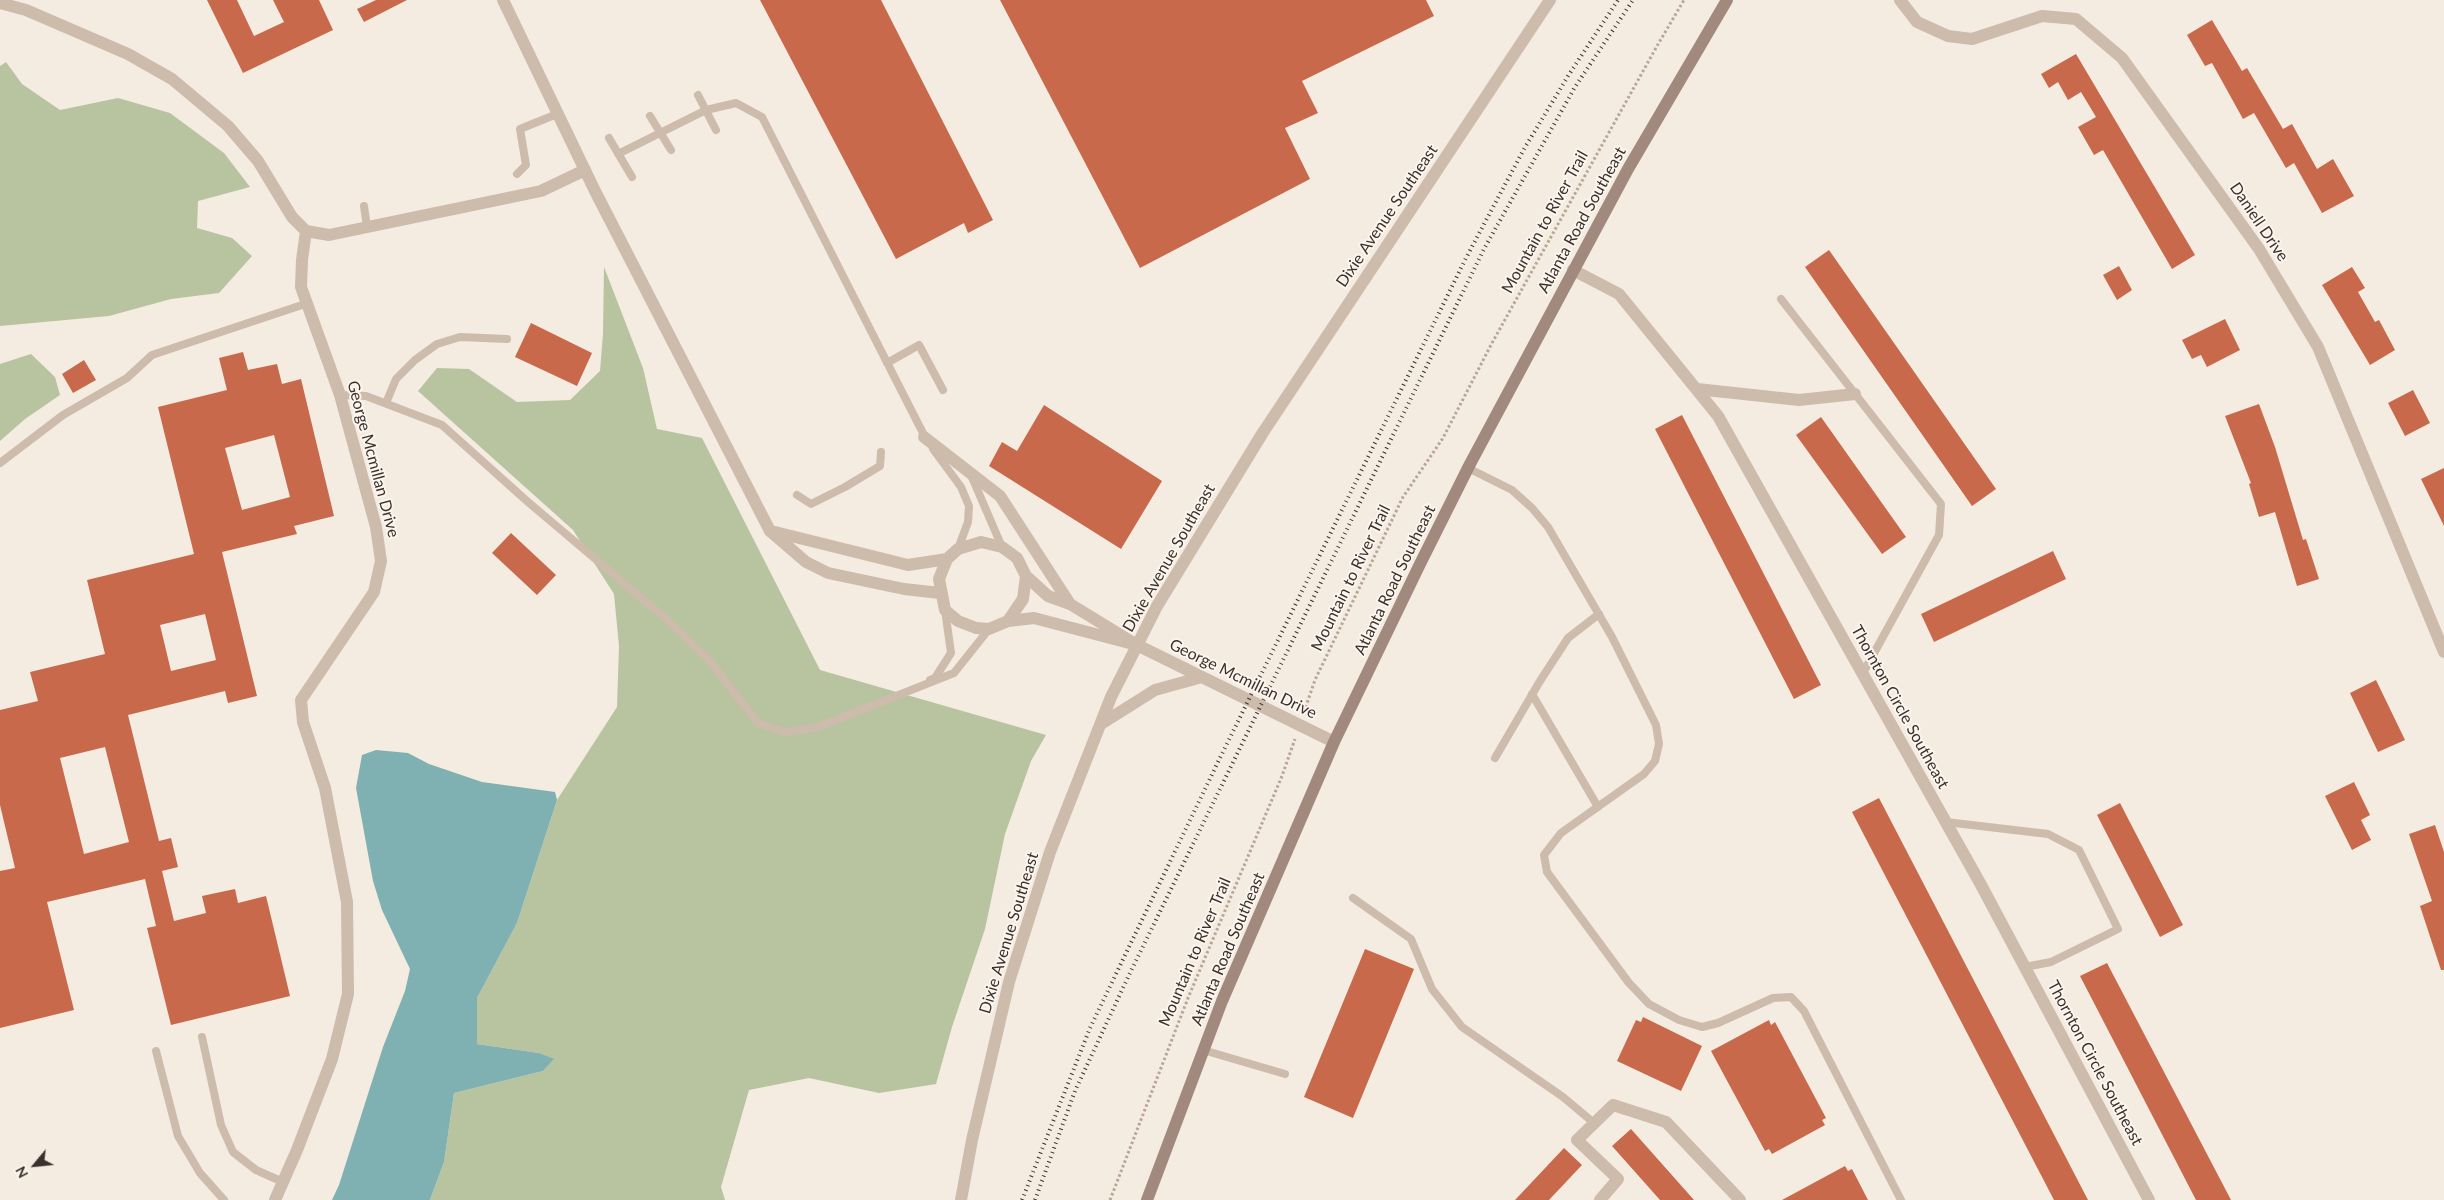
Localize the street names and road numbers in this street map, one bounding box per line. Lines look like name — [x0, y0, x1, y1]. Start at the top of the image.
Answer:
street label: Dixie Avenue Southeast — [1332, 141, 1442, 291]
street label: Atlanta Road Southeast — [1534, 143, 1630, 297]
street label: Mountain to River Trail — [1498, 147, 1592, 297]
street label: Daniell Drive — [2226, 179, 2292, 265]
street label: George Mcmillan Drive — [343, 379, 403, 539]
street label: Dixie Avenue Southeast — [1119, 481, 1219, 635]
street label: Mountain to River Trail — [1307, 502, 1395, 654]
street label: Atlanta Road Southeast — [1350, 502, 1440, 658]
street label: Thornton Circle Southeast — [1847, 622, 1953, 792]
street label: George Mcmillan Drive — [1166, 635, 1320, 723]
street label: Dixie Avenue Southeast — [975, 850, 1043, 1016]
street label: Atlanta Road Southeast — [1187, 870, 1269, 1028]
street label: Mountain to River Trail — [1155, 875, 1235, 1029]
street label: Thornton Circle Southeast — [2043, 977, 2147, 1149]

